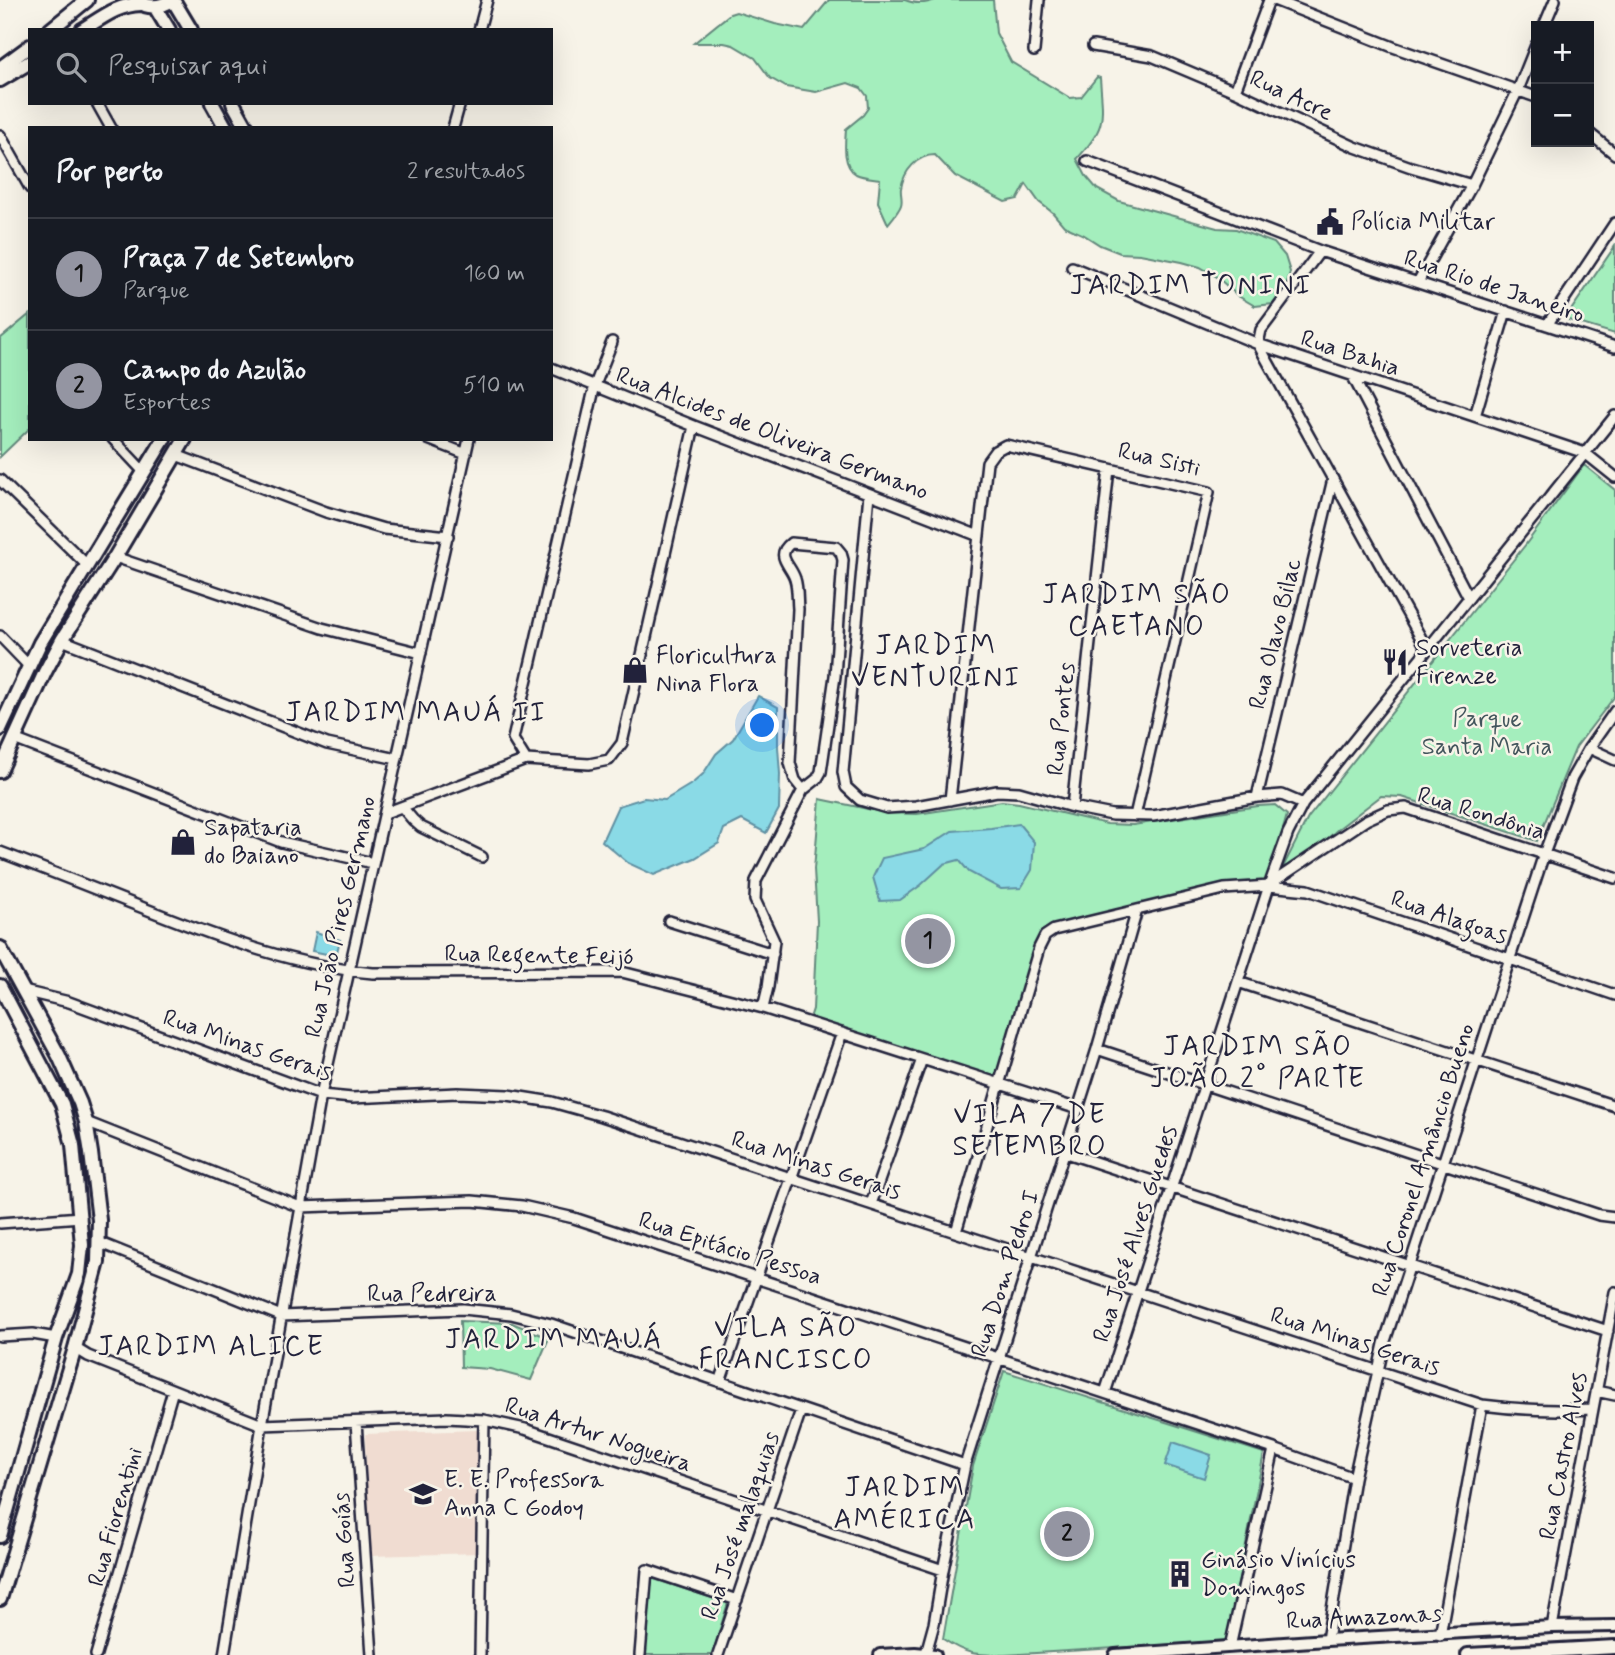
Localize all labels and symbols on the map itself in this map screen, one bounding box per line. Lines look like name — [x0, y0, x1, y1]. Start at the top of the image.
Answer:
street label: Rua Acre — [1244, 63, 1338, 129]
public building icon: Polícia Militar — [1315, 207, 1345, 237]
place label: Polícia Militar — [1351, 207, 1495, 238]
street label: Rua Rio de Janeiro — [1400, 243, 1588, 331]
district label: JARDIM TONINI — [1070, 268, 1312, 305]
street label: Rua Bahia — [1297, 323, 1403, 385]
street label: Rua Alcides de Oliveira Germano — [611, 360, 933, 508]
street label: Rua Sisti — [1115, 435, 1203, 485]
street label: Rua Olavo Bilac — [1242, 555, 1310, 713]
district label: JARDIM SÃO CAETANO — [1042, 577, 1232, 646]
district label: JARDIM VENTURINI — [851, 628, 1021, 697]
place label: Sorveteria Firenze — [1416, 633, 1522, 692]
place label: Floricultura Nina Flora — [656, 641, 777, 700]
restaurant icon: Sorveteria Firenze — [1380, 647, 1410, 677]
shop icon: Floricultura Nina Flora — [620, 655, 650, 685]
street label: Rua Pontes — [1041, 660, 1083, 777]
district label: JARDIM MAUÁ II — [285, 694, 547, 732]
park label: Parque Santa Maria — [1422, 704, 1552, 763]
your location — [745, 708, 779, 742]
street label: Rua Rondônia — [1413, 780, 1549, 848]
street label: Rua João Pires Germano — [298, 793, 384, 1041]
place label: Sapataria do Baiano — [204, 813, 302, 872]
shop icon: Sapataria do Baiano — [168, 827, 198, 857]
street label: Rua Alagoas — [1386, 884, 1511, 955]
pin: 1 — [905, 915, 951, 967]
street label: Rua Regente Feijó — [444, 939, 634, 976]
street label: Rua Minas Gerais — [158, 1003, 336, 1089]
street label: Rua Coronel Amâncio Bueno — [1365, 1020, 1483, 1300]
district label: JARDIM SÃO JOÃO 2° PARTE — [1150, 1029, 1366, 1098]
district label: VILA 7 DE SETEMBRO — [952, 1097, 1108, 1166]
street label: Rua José Alves Guedes — [1086, 1122, 1186, 1346]
street label: Rua Minas Gerais — [727, 1124, 905, 1208]
street label: Rua Dom Pedro I — [964, 1186, 1048, 1362]
street label: Rua Epitácio Pessoa — [635, 1205, 825, 1293]
street label: Rua Pedreira — [367, 1279, 497, 1310]
street label: Rua Minas Gerais — [1266, 1300, 1444, 1384]
district label: VILA SÃO FRANCISCO — [698, 1310, 874, 1379]
district label: JARDIM MAUÁ — [445, 1321, 663, 1359]
district label: JARDIM ALICE — [97, 1329, 325, 1366]
street label: Rua Castro Alves — [1533, 1369, 1595, 1543]
street label: Rua Artur Nogueira — [500, 1390, 695, 1482]
street label: Rua José malaquias — [694, 1427, 788, 1624]
street label: Rua Fiorentini — [81, 1444, 151, 1590]
place label: E. E. Professora Anna C Godoy — [444, 1465, 604, 1524]
district label: JARDIM AMÉRICA — [833, 1470, 977, 1539]
school or university icon: E. E. Professora Anna C Godoy — [408, 1479, 438, 1509]
street label: Rua Goiás — [326, 1491, 364, 1589]
pin: 2 — [1044, 1508, 1090, 1560]
place label: Ginásio Vinícius Domingos — [1201, 1545, 1356, 1604]
building icon: Ginásio Vinícius Domingos — [1165, 1559, 1195, 1589]
street label: Rua Amazonas — [1285, 1598, 1443, 1638]

